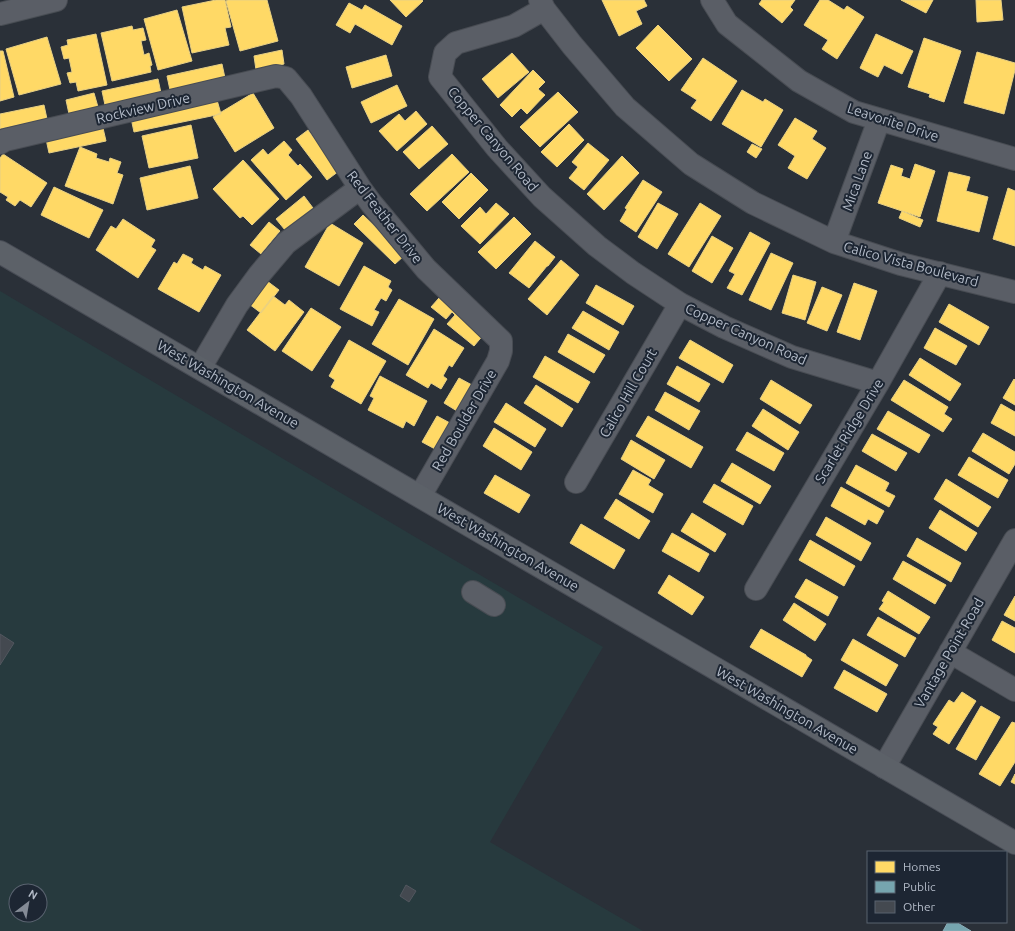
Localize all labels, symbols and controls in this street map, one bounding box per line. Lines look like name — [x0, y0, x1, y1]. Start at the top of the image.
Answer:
street label: Copper Canyon Road — [445, 84, 541, 194]
street label: Rockview Drive — [95, 89, 191, 127]
street label: Leavorite Drive — [845, 100, 941, 144]
street label: Mica Lane — [839, 149, 875, 213]
street label: Red Feather Drive — [344, 168, 426, 266]
street label: Calico Vista Boulevard — [842, 238, 980, 290]
street label: Copper Canyon Road — [683, 300, 809, 368]
street label: West Washington Avenue — [154, 337, 302, 431]
street label: Calico Hill Court — [596, 345, 660, 440]
street label: Red Boulder Drive — [429, 367, 499, 473]
street label: Scarlet Ridge Drive — [812, 376, 886, 486]
street label: West Washington Avenue — [434, 500, 582, 594]
street label: Vantage Point Road — [911, 595, 987, 711]
street label: West Washington Avenue — [713, 663, 861, 757]
legend — [867, 851, 1007, 923]
text: Homes — [903, 860, 941, 873]
text: Public — [903, 880, 936, 893]
north arrow — [8, 883, 48, 923]
text: N — [27, 887, 40, 902]
text: Other — [903, 900, 936, 913]

